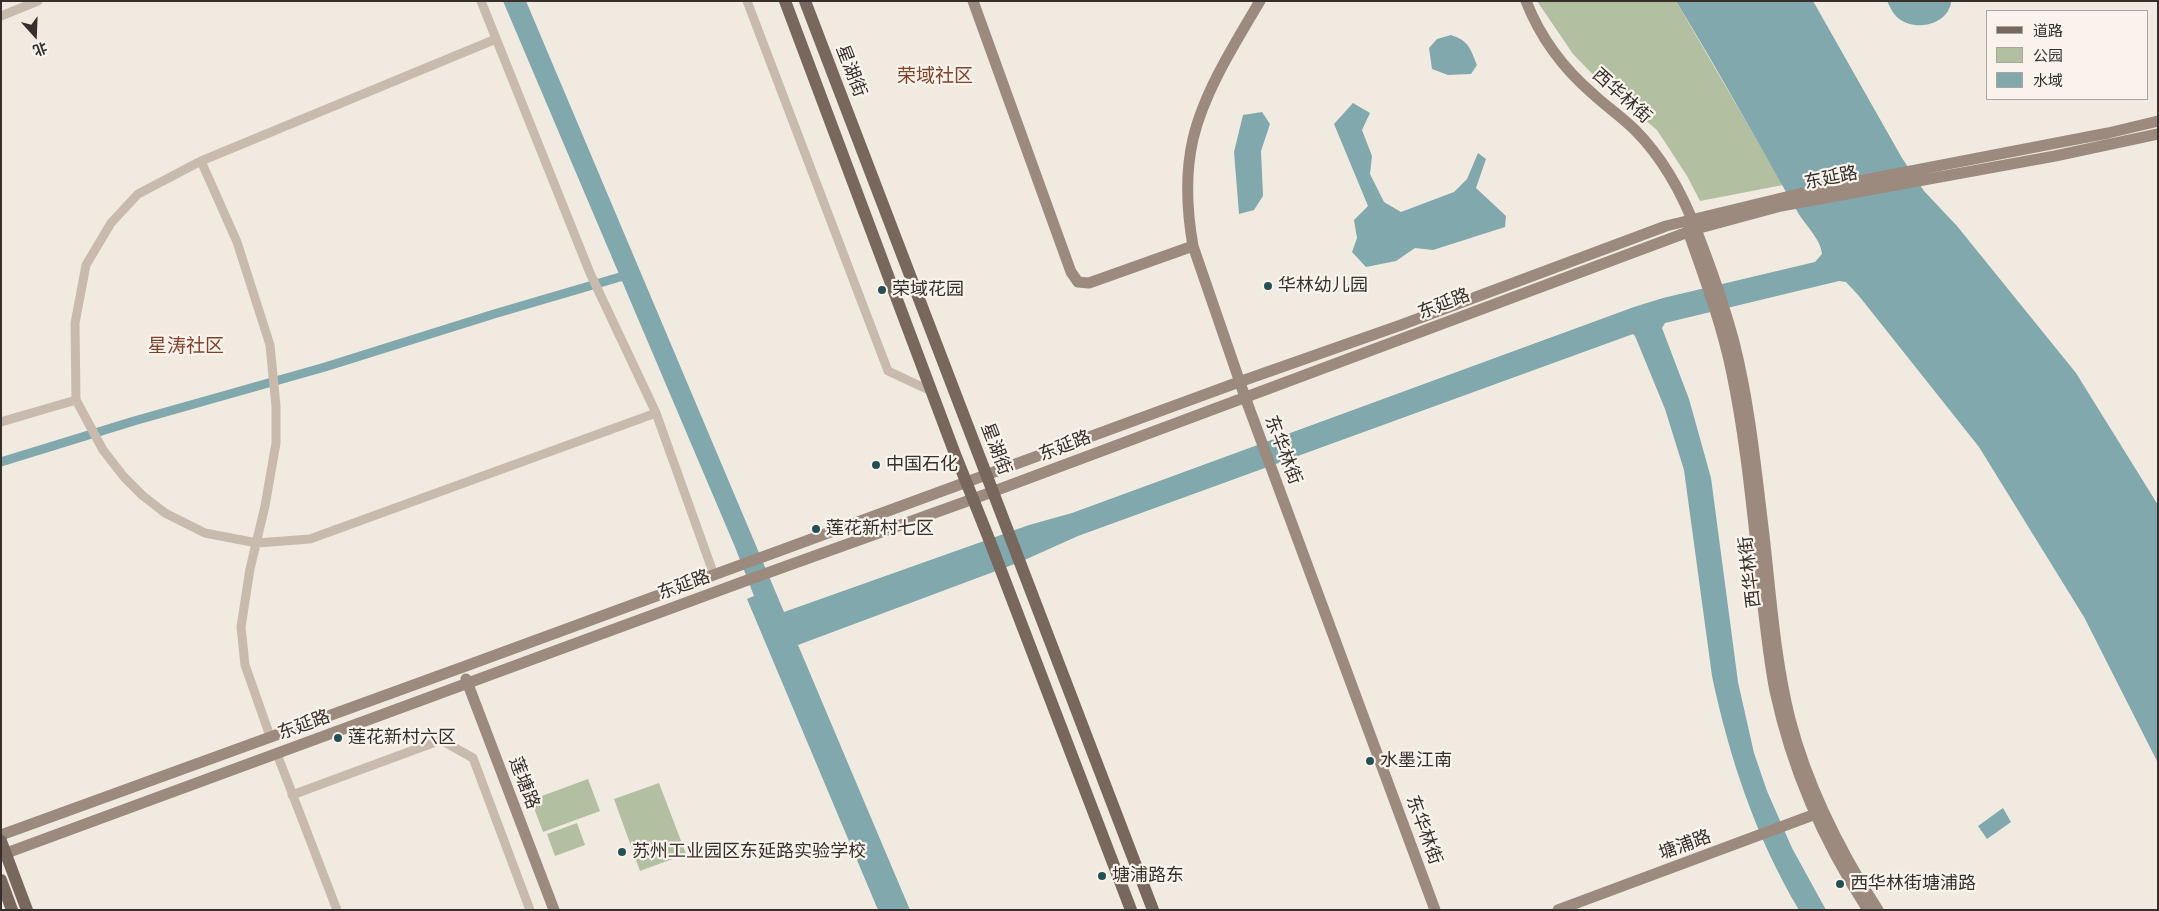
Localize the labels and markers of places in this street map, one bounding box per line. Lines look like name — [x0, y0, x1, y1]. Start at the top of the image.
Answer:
place label: 华林幼儿园 — [1278, 275, 1368, 297]
place label: 荣域花园 — [892, 279, 964, 301]
marker: 华林幼儿园 — [1262, 280, 1274, 292]
marker: 荣域花园 — [876, 284, 888, 296]
place label: 中国石化 — [886, 454, 958, 476]
marker: 中国石化 — [870, 459, 882, 471]
place label: 莲花新村七区 — [826, 518, 934, 540]
marker: 莲花新村七区 — [810, 523, 822, 535]
place label: 莲花新村六区 — [348, 727, 456, 749]
marker: 莲花新村六区 — [332, 732, 344, 744]
place label: 水墨江南 — [1380, 750, 1452, 772]
marker: 水墨江南 — [1364, 755, 1376, 767]
place label: 苏州工业园区东延路实验学校 — [632, 841, 866, 863]
marker: 苏州工业园区东延路实验学校 — [616, 846, 628, 858]
place label: 塘浦路东 — [1112, 865, 1184, 887]
marker: 塘浦路东 — [1096, 870, 1108, 882]
place label: 西华林街塘浦路 — [1850, 873, 1976, 895]
marker: 西华林街塘浦路 — [1834, 878, 1846, 890]

